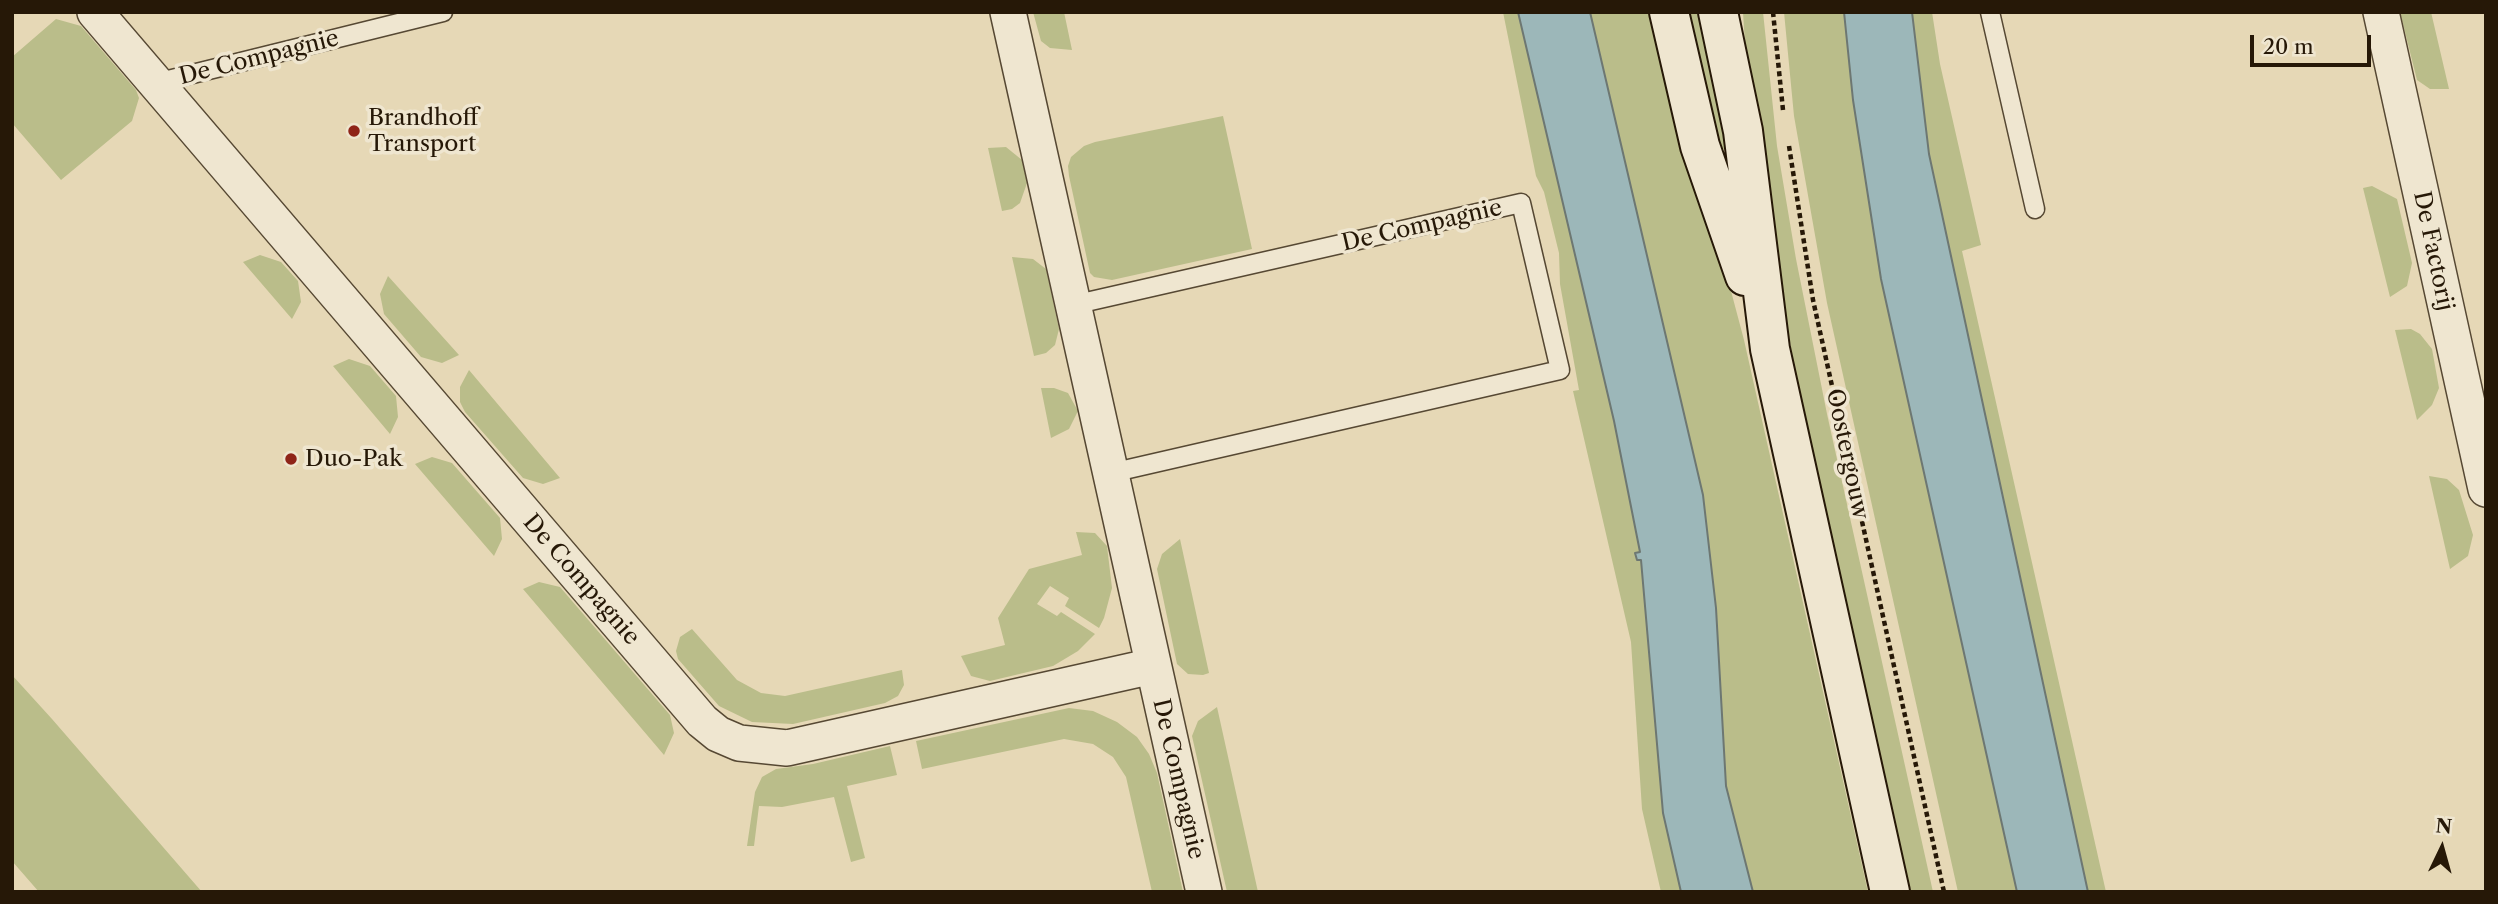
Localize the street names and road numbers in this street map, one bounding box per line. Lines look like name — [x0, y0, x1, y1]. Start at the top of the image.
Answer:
street label: De Compagnie — [176, 25, 342, 91]
street label: De Factorij — [2407, 189, 2459, 313]
street label: De Compagnie — [1339, 194, 1505, 258]
street label: Oostergouw — [1820, 386, 1874, 522]
street label: De Compagnie — [517, 509, 645, 651]
street label: De Compagnie — [1146, 696, 1210, 862]

